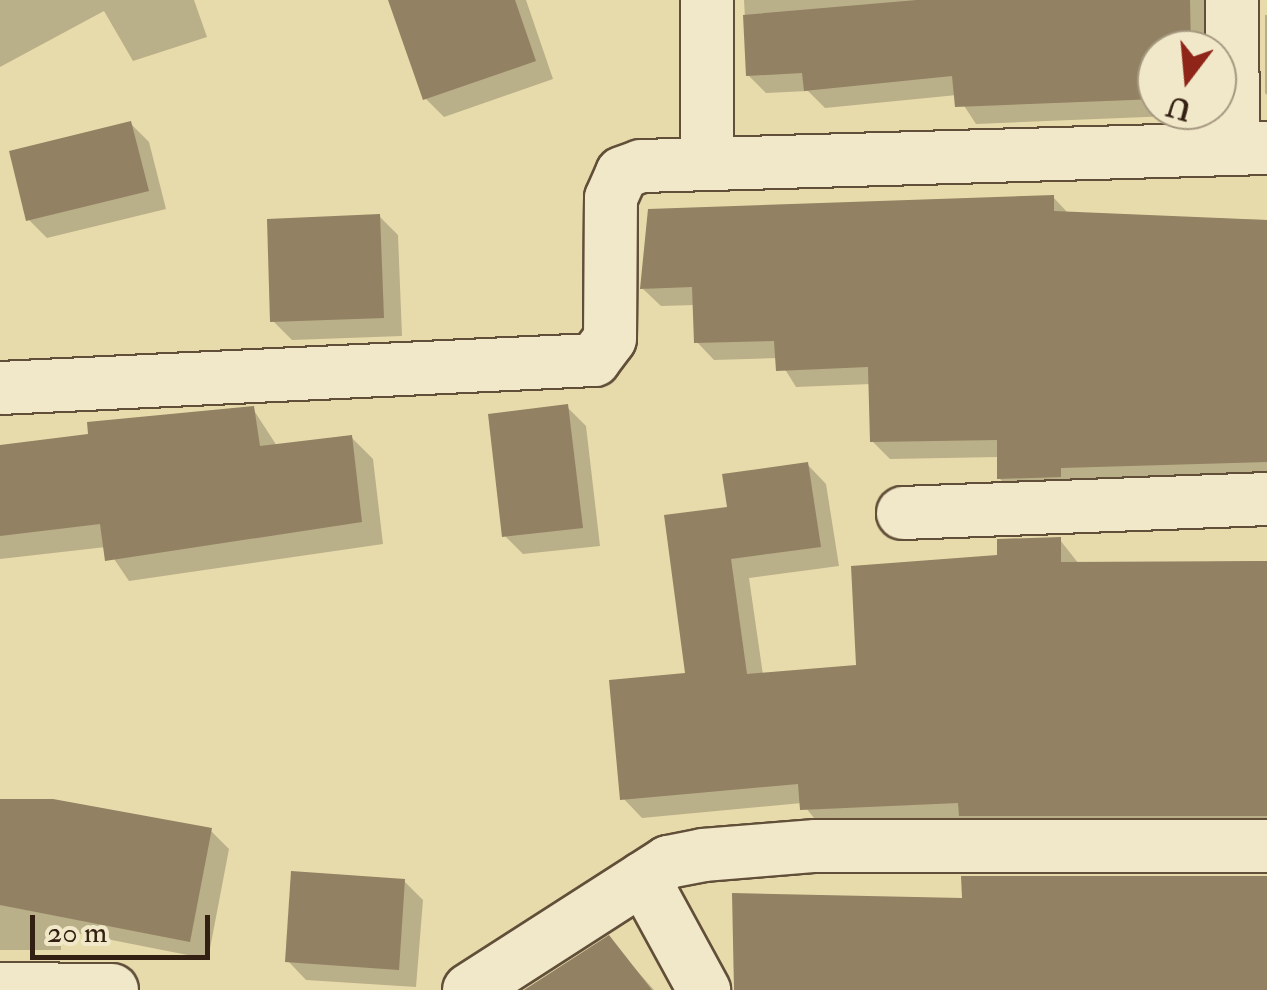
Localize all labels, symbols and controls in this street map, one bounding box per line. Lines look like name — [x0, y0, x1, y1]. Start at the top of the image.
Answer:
north arrow — [1137, 30, 1237, 130]
text: U — [1163, 87, 1195, 127]
scale bar — [35, 895, 215, 957]
text: 20 m — [47, 914, 107, 951]

